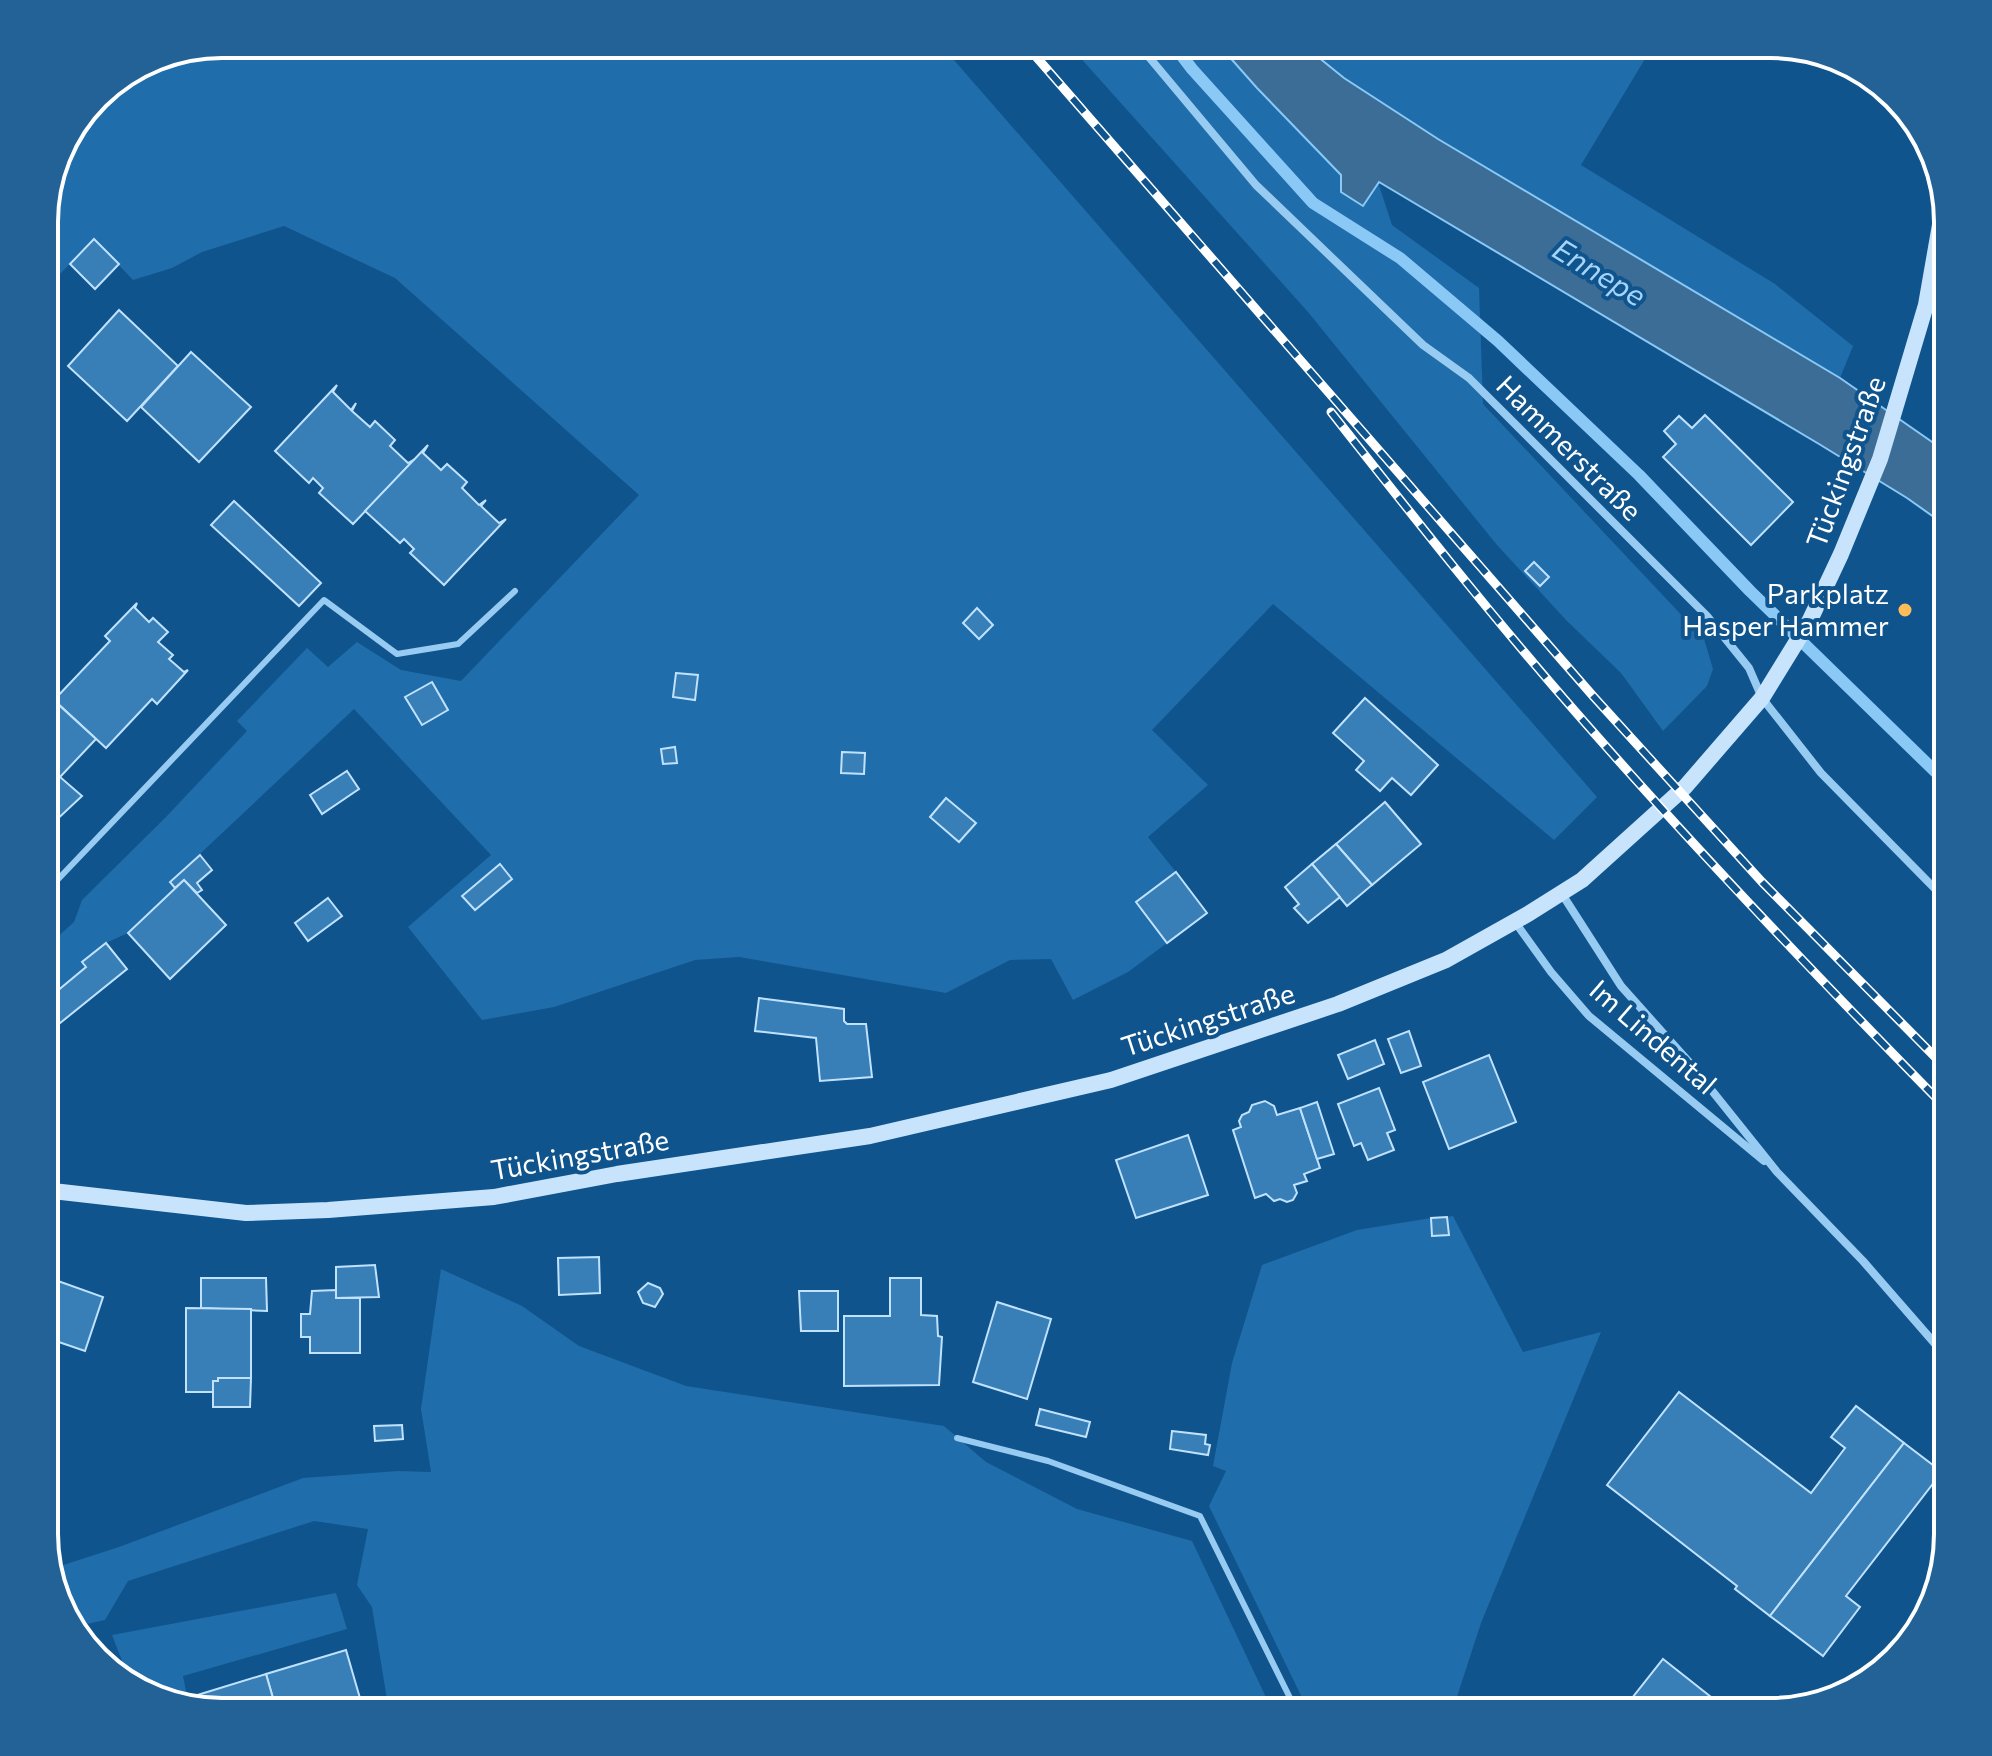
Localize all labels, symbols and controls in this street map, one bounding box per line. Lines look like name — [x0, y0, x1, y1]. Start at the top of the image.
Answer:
water label: Ennepe — [1547, 229, 1654, 313]
street label: Hammerstraße — [1490, 368, 1649, 527]
street label: Tückingstraße — [1798, 371, 1892, 552]
place label: Parkplatz Hasper Hammer — [1682, 576, 1889, 642]
marker: Parkplatz Hasper Hammer — [1896, 601, 1914, 619]
street label: Im Lindental — [1583, 972, 1724, 1101]
street label: Tückingstraße — [1117, 975, 1299, 1063]
street label: Tückingstraße — [488, 1122, 671, 1186]

